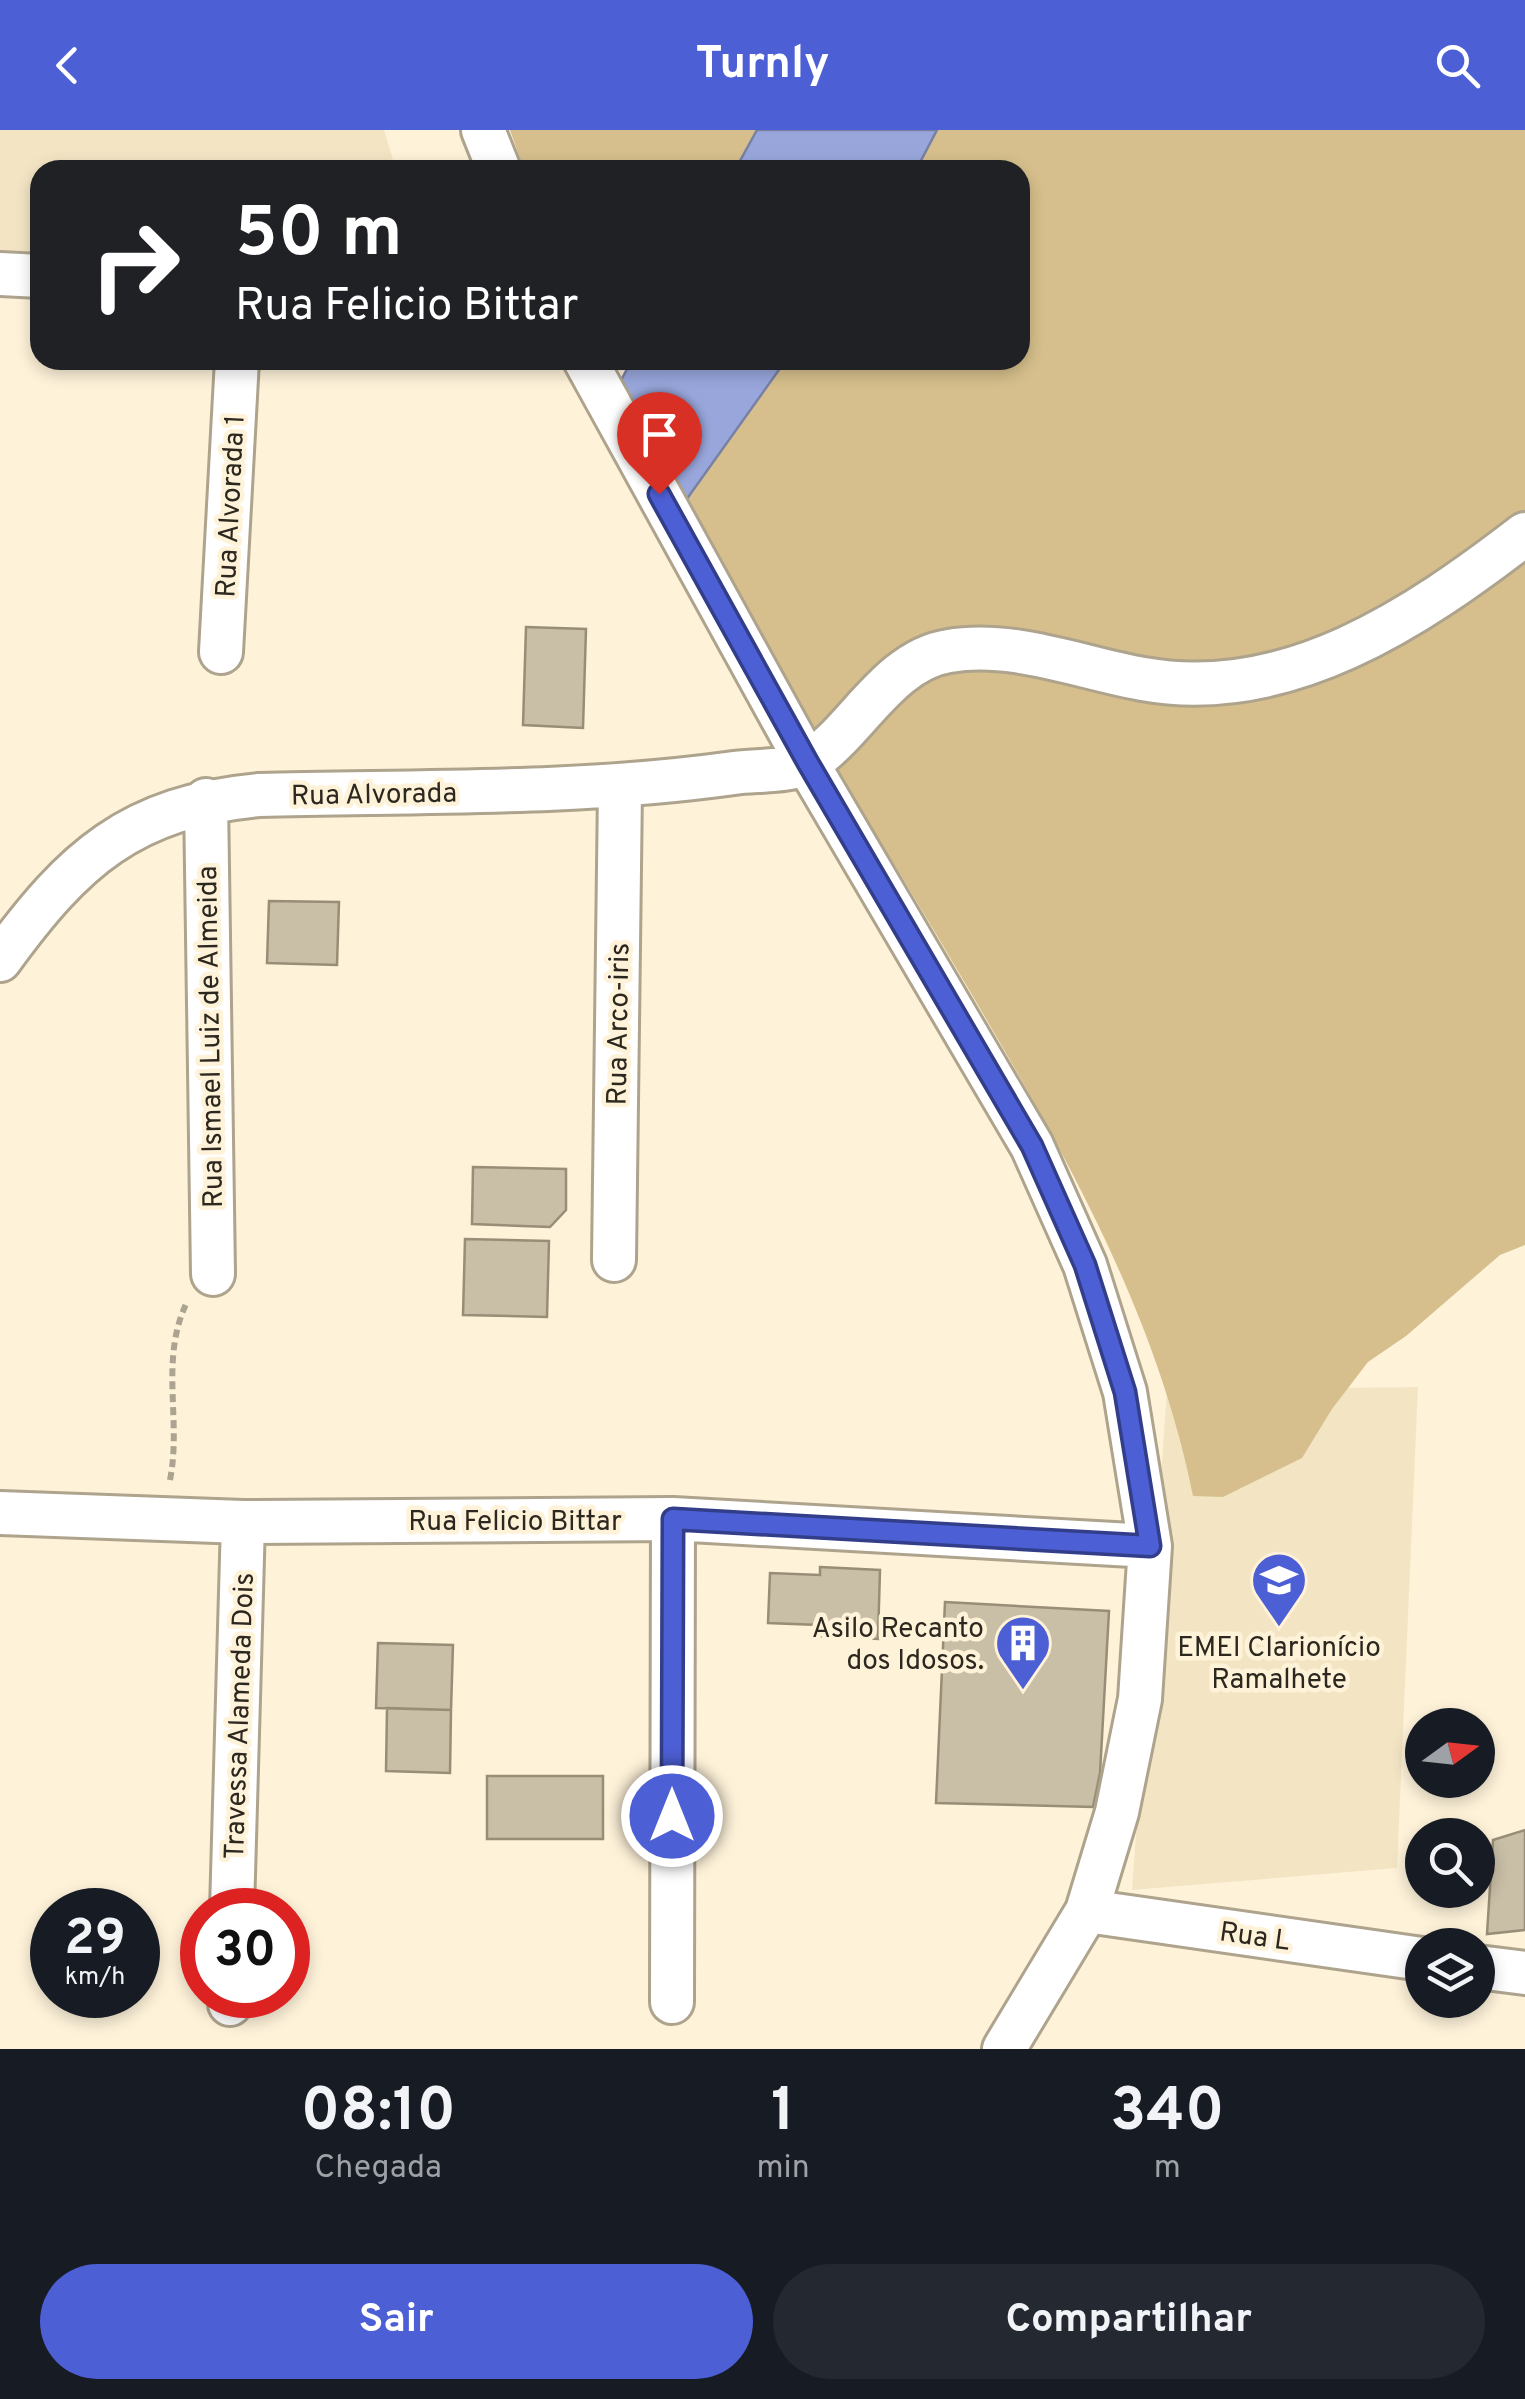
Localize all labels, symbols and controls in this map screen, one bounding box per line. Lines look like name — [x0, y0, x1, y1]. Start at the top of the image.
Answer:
text: Turnly — [695, 37, 830, 94]
icon: back — [40, 38, 95, 93]
icon: search — [1430, 38, 1485, 93]
text: 50 m — [235, 192, 402, 281]
icon: right — [70, 200, 200, 330]
text: Rua Felicio Bittar — [235, 279, 579, 336]
pin — [617, 392, 702, 495]
icon: arrive — [632, 407, 687, 462]
street label: Rua Alvorada 1 — [209, 414, 255, 599]
street label: Rua Alvorada — [291, 777, 458, 815]
street label: Rua Ismael Luiz de Almeida — [191, 865, 233, 1209]
street label: Rua Arco-iris — [601, 942, 639, 1106]
street label: Rua Felicio Bittar — [408, 1505, 622, 1541]
school or university icon: EMEI Clarionício Ramalhete — [1249, 1550, 1309, 1629]
street label: Travessa Alameda Dois — [218, 1572, 264, 1860]
place label: Asilo Recanto dos Idosos. — [812, 1612, 984, 1680]
building icon: Asilo Recanto dos Idosos. — [993, 1613, 1053, 1692]
place label: EMEI Clarionício Ramalhete — [1177, 1631, 1381, 1699]
north arrow — [1405, 1708, 1495, 1798]
map controls — [1405, 1708, 1495, 2018]
position arrow — [620, 1764, 724, 1868]
button: search — [1405, 1818, 1495, 1908]
speed limit sign: 30 — [180, 1888, 310, 2018]
text: 29 — [64, 1909, 126, 1972]
street label: Rua L — [1217, 1915, 1292, 1961]
button: layers — [1405, 1928, 1495, 2018]
text: km/h — [65, 1962, 125, 1994]
text: 08:10 — [301, 2076, 456, 2152]
text: 1 — [771, 2076, 795, 2152]
text: 340 — [1110, 2076, 1224, 2152]
text: Chegada — [315, 2149, 442, 2189]
text: min — [756, 2149, 810, 2189]
text: m — [1154, 2149, 1181, 2189]
button: Sair — [40, 2264, 753, 2379]
button: Compartilhar — [773, 2264, 1485, 2379]

